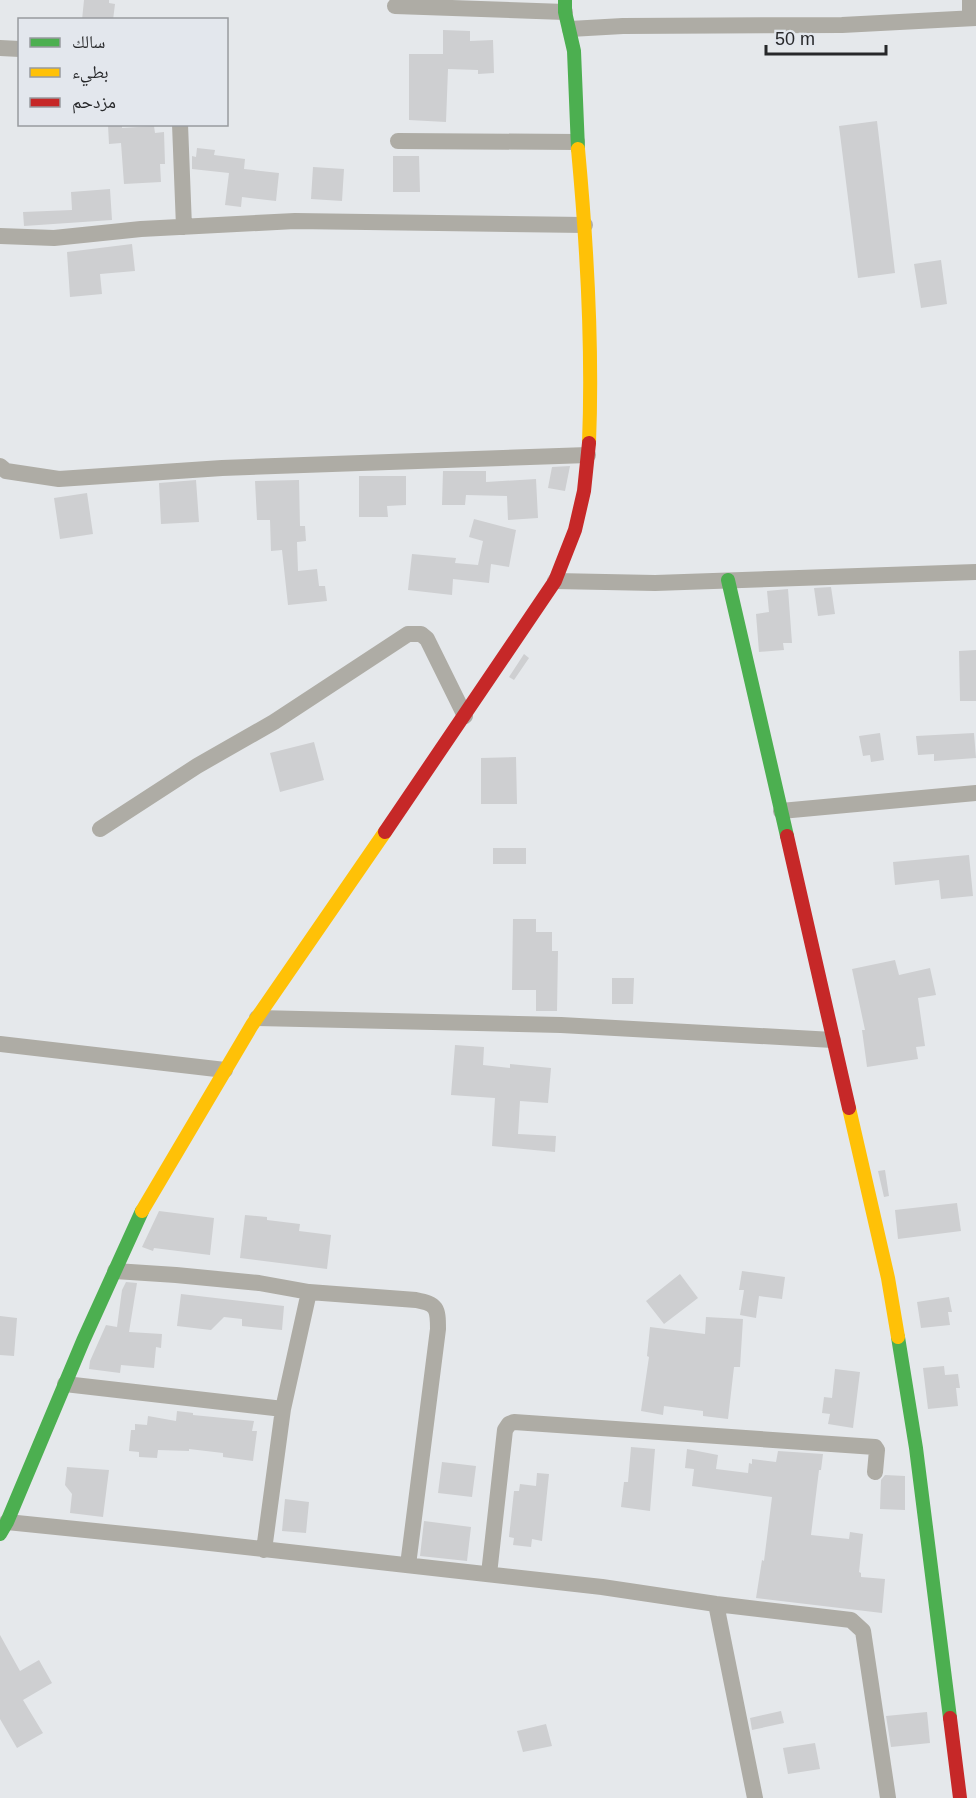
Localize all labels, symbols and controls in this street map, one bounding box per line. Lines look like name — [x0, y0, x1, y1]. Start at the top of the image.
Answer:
legend — [18, 18, 228, 126]
scale bar — [766, 18, 886, 56]
text: 50 m — [775, 29, 815, 49]
text: سالك — [72, 32, 105, 52]
text: بطيء — [72, 62, 109, 87]
text: مزدحم — [72, 92, 116, 114]

